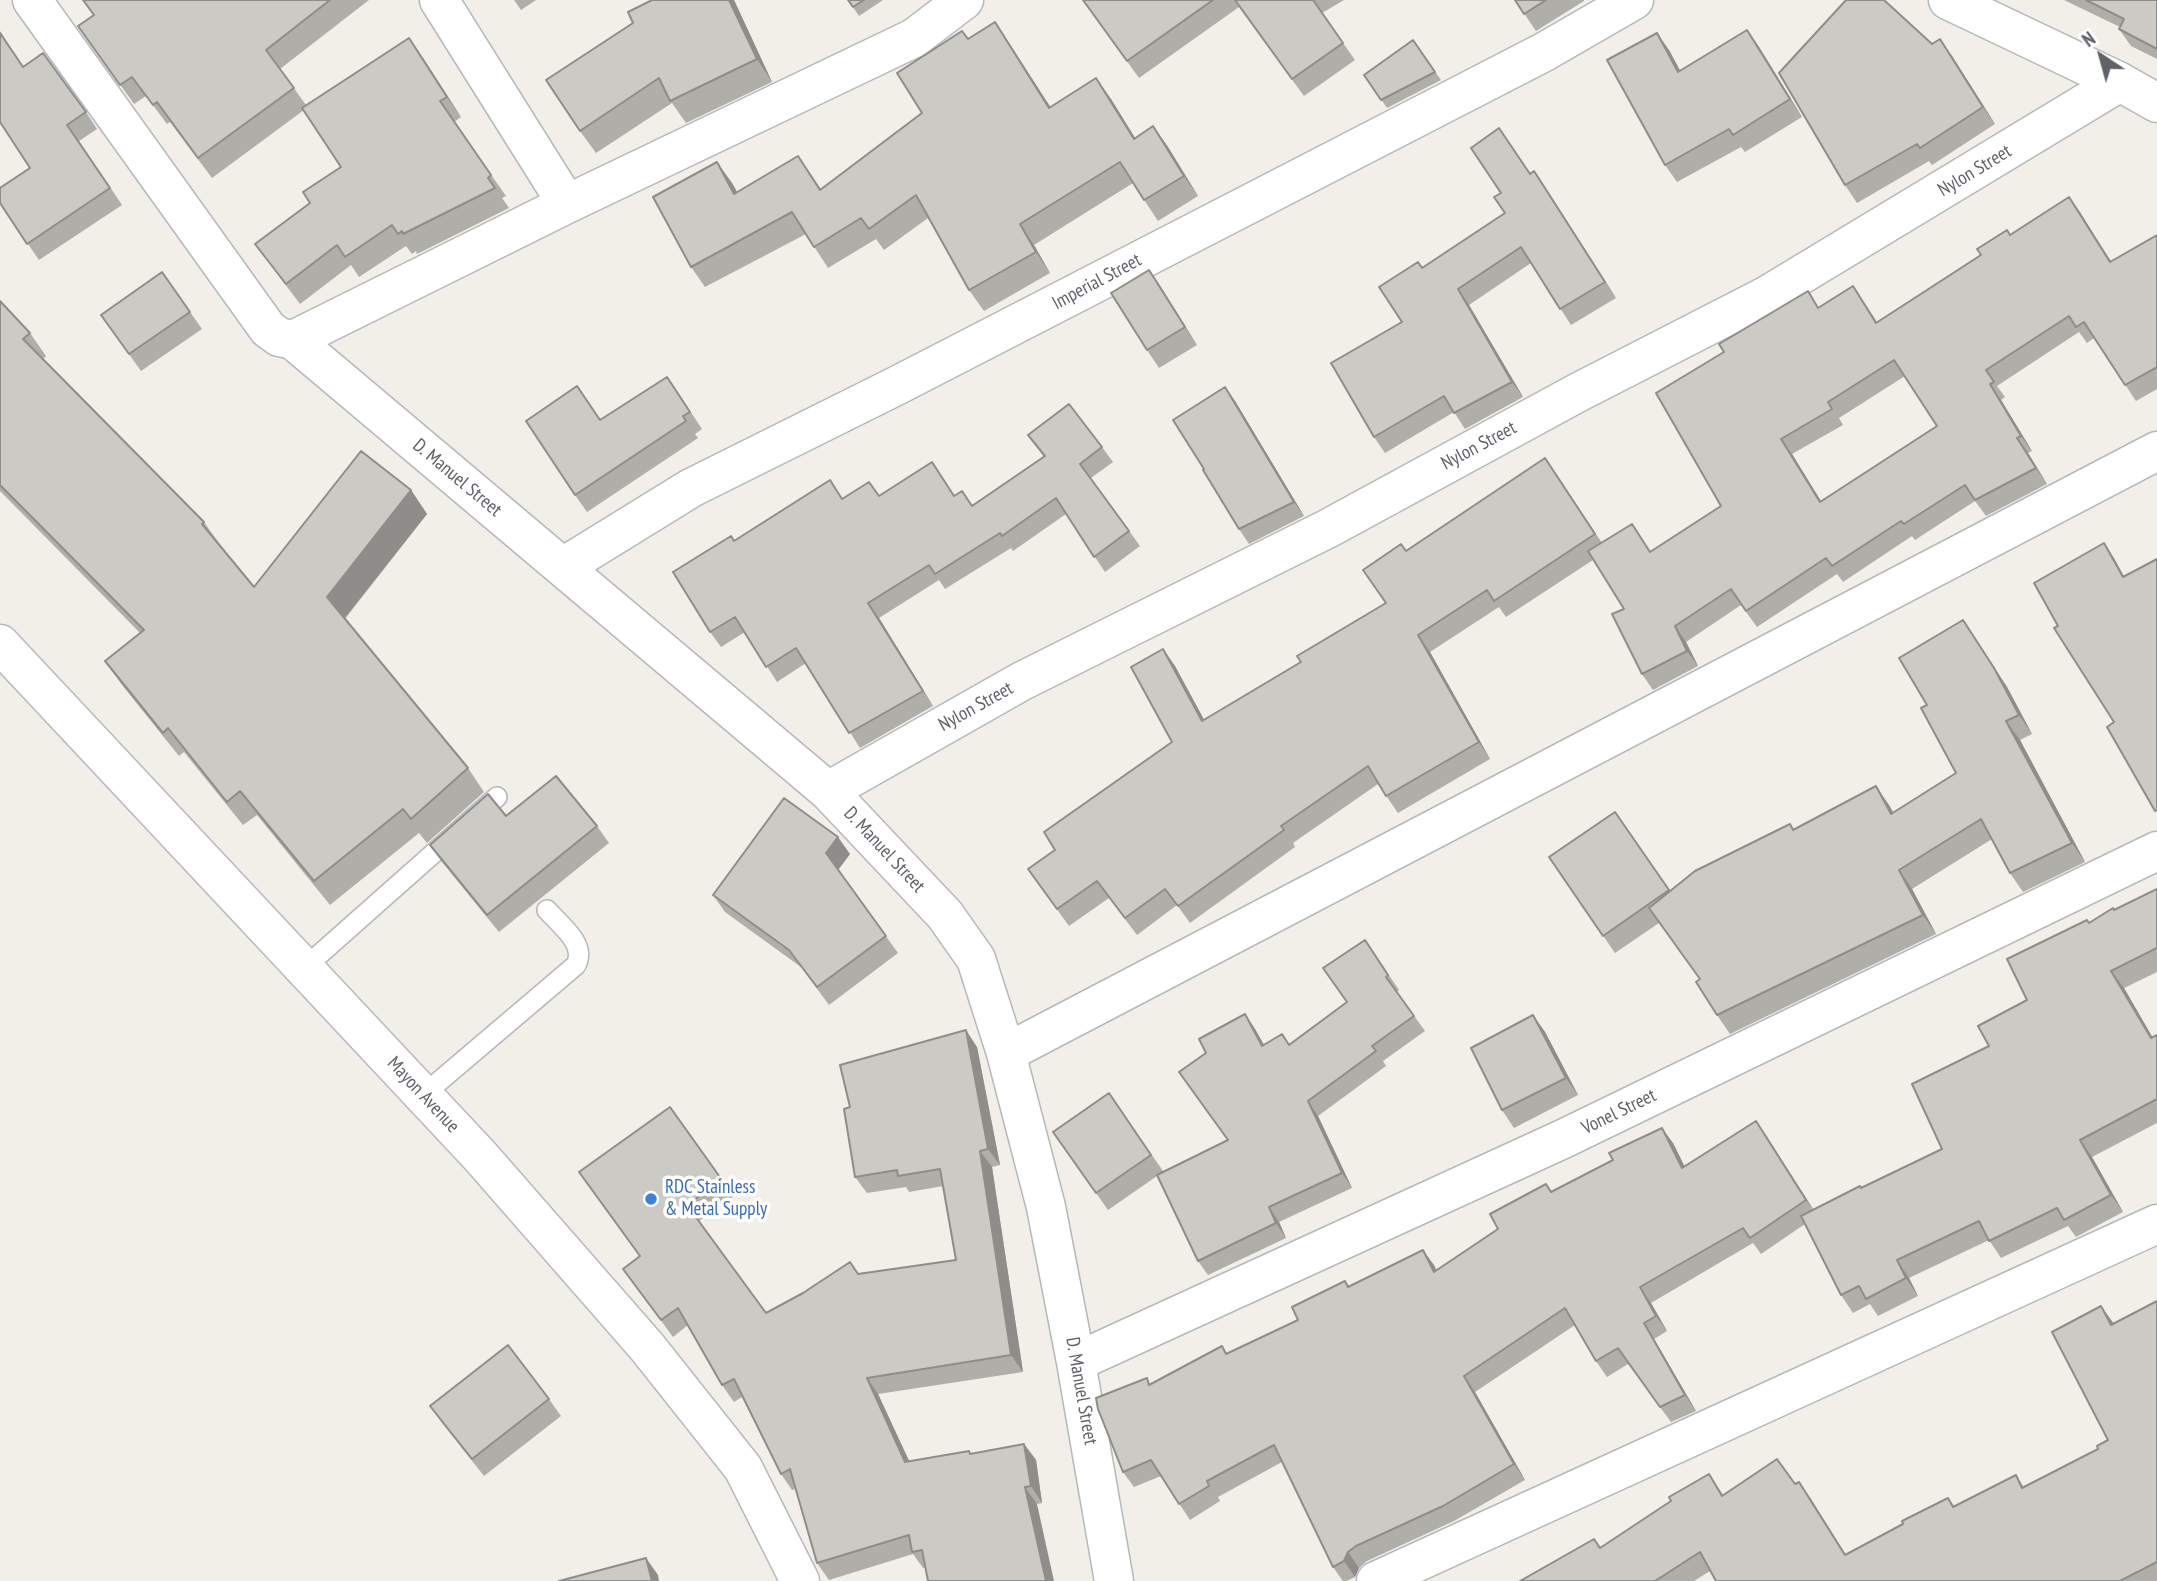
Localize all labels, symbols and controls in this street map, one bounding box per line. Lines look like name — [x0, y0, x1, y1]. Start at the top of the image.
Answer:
north arrow — [2066, 21, 2136, 91]
text: N — [2077, 26, 2100, 52]
street label: Nylon Street — [1934, 140, 2016, 202]
street label: Imperial Street — [1049, 249, 1145, 315]
street label: Nylon Street — [1438, 417, 1520, 475]
street label: D. Manuel Street — [408, 434, 506, 522]
street label: Nylon Street — [935, 677, 1017, 737]
street label: D. Manuel Street — [839, 802, 929, 898]
street label: Mayon Avenue — [382, 1052, 464, 1138]
street label: Vonel Street — [1578, 1084, 1660, 1140]
place label: RDC Stainless & Metal Supply — [665, 1177, 767, 1221]
marker: RDC Stainless & Metal Supply — [643, 1191, 659, 1207]
street label: D. Manuel Street — [1060, 1335, 1102, 1447]

